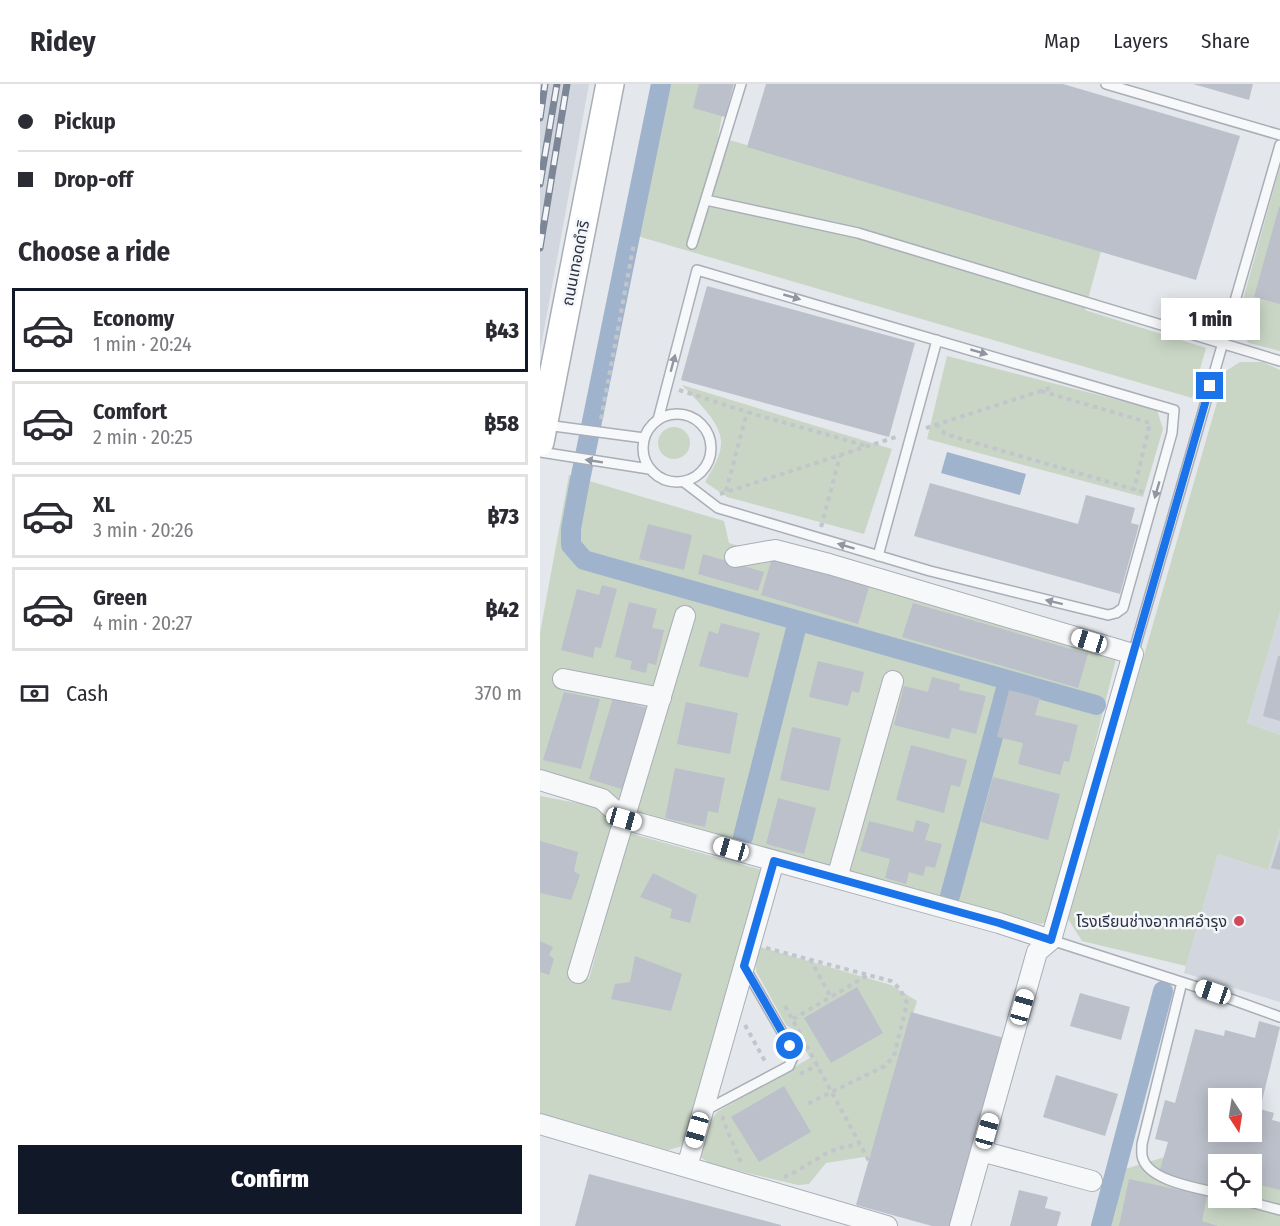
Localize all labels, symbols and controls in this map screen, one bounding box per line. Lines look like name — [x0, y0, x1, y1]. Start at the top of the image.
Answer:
text: Ridey — [30, 25, 96, 58]
text: Map — [1044, 28, 1080, 54]
text: Layers — [1113, 28, 1168, 54]
text: Share — [1201, 28, 1250, 54]
text: Pickup — [54, 108, 116, 135]
text: Drop-off — [54, 166, 133, 193]
street label: ถนนเทอดดำริ — [558, 218, 593, 308]
text: Choose a ride — [18, 236, 170, 268]
one-way arrow — [783, 293, 801, 303]
callout: 1 min — [1160, 299, 1260, 341]
icon: car — [21, 303, 75, 357]
text: Economy — [93, 305, 174, 332]
text: 1 min — [1189, 307, 1232, 331]
text: ฿43 — [485, 317, 519, 344]
text: 1 min · 20:24 — [93, 332, 192, 356]
one-way arrow — [970, 348, 988, 357]
one-way arrow — [669, 354, 678, 372]
route end — [1196, 372, 1223, 399]
icon: car — [21, 396, 75, 450]
text: Comfort — [93, 398, 167, 425]
text: ฿58 — [484, 410, 519, 437]
text: 2 min · 20:25 — [93, 425, 193, 449]
one-way arrow — [585, 457, 604, 466]
one-way arrow — [1152, 481, 1161, 499]
icon: car — [21, 489, 75, 543]
text: XL — [93, 491, 115, 518]
text: ฿73 — [487, 503, 519, 530]
text: 3 min · 20:26 — [93, 518, 194, 542]
one-way arrow — [837, 541, 855, 550]
icon: car — [21, 582, 75, 636]
text: Green — [93, 584, 147, 611]
text: ฿42 — [486, 596, 519, 623]
one-way arrow — [1045, 596, 1064, 606]
text: 4 min · 20:27 — [93, 611, 192, 635]
car — [1069, 627, 1109, 655]
icon: cash — [18, 677, 51, 710]
text: Cash — [66, 680, 109, 707]
text: 370 m — [475, 681, 522, 705]
car — [604, 805, 644, 833]
car — [711, 835, 751, 863]
place label: โรงเรียนช่างอากาศอำรุง — [1076, 912, 1227, 931]
marker: โรงเรียนช่างอากาศอำรุง — [1232, 914, 1246, 928]
car — [1193, 978, 1233, 1006]
car — [1008, 987, 1036, 1027]
route start — [776, 1032, 803, 1059]
north arrow — [1208, 1088, 1262, 1142]
map controls — [1208, 1088, 1262, 1208]
car — [683, 1110, 711, 1150]
car — [973, 1111, 1001, 1151]
button: Confirm — [18, 1145, 522, 1214]
button: locate — [1208, 1154, 1262, 1208]

